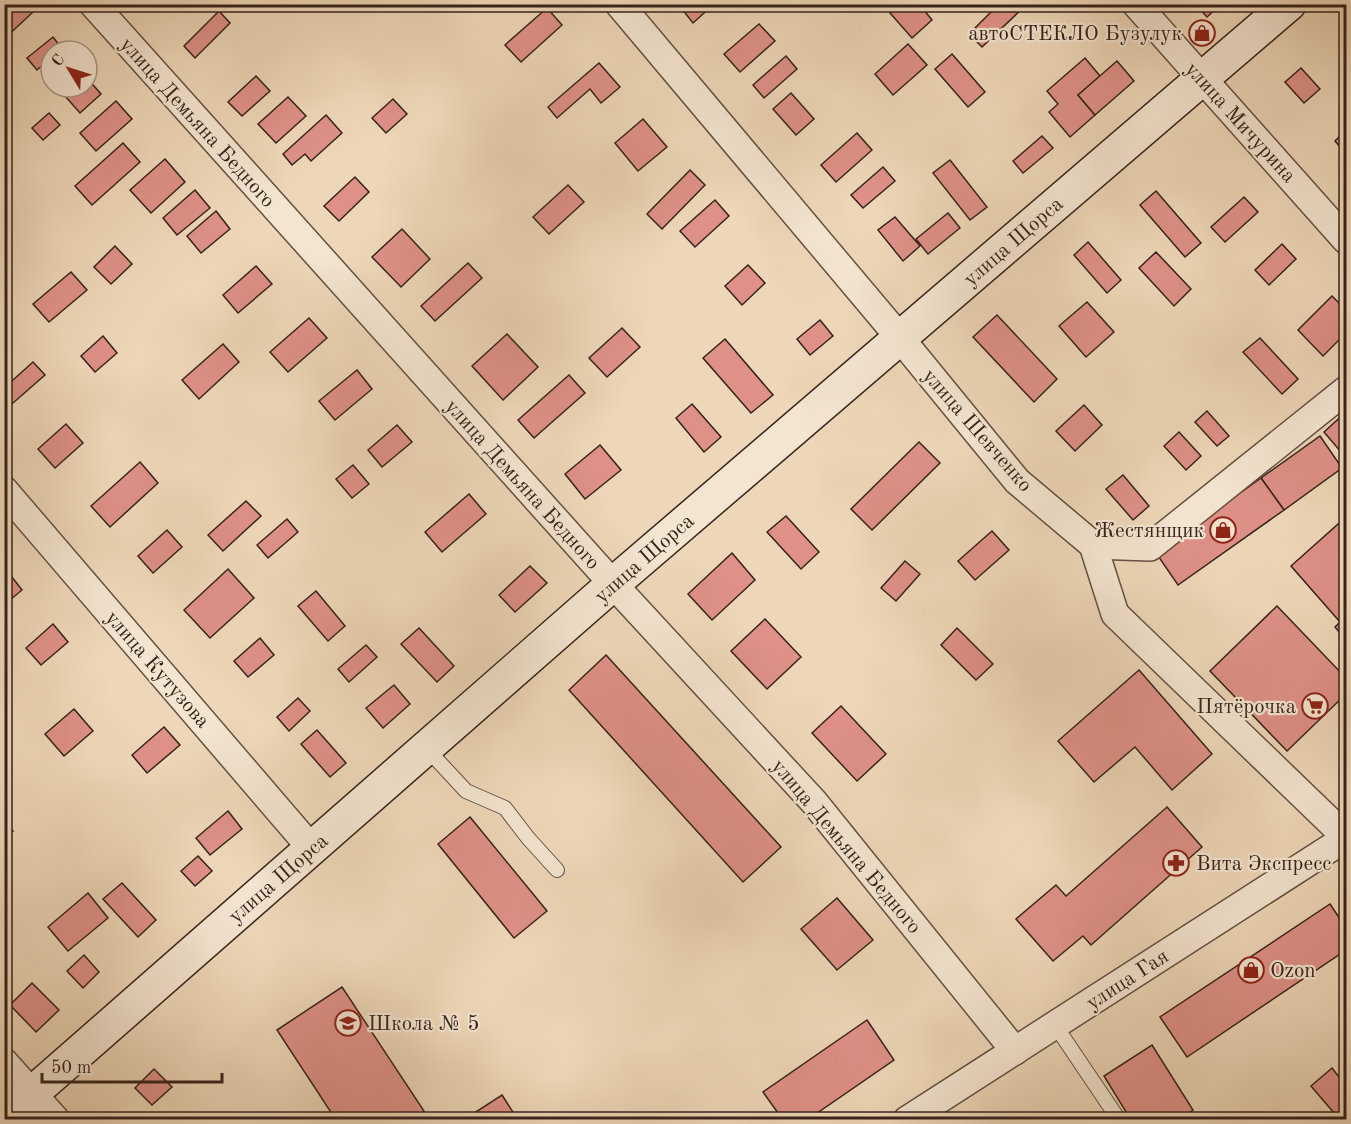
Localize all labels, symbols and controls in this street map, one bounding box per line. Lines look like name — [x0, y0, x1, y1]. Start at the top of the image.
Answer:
shop icon: автоСТЕКЛО Бузулук — [1187, 18, 1217, 48]
place label: автоСТЕКЛО Бузулук — [968, 24, 1182, 45]
street label: улица Демьяна Бедного — [115, 34, 278, 212]
north arrow — [39, 39, 99, 99]
text: С — [49, 52, 68, 70]
street label: улица Мичурина — [1180, 59, 1299, 187]
street label: улица Щорса — [960, 194, 1068, 291]
street label: улица Шевченко — [918, 366, 1036, 496]
street label: улица Демьяна Бедного — [440, 396, 603, 574]
street label: улица Щорса — [591, 511, 699, 608]
shop icon: Жестянщик — [1208, 515, 1238, 545]
place label: Жестянщик — [1094, 521, 1204, 542]
street label: улица Кутузова — [101, 608, 213, 732]
supermarket icon: Пятёрочка — [1300, 691, 1330, 721]
place label: Пятёрочка — [1196, 697, 1296, 718]
street label: улица Демьяна Бедного — [767, 756, 925, 938]
street label: улица Щорса — [225, 831, 333, 928]
pharmacy icon: Вита Экспресс — [1161, 848, 1191, 878]
place label: Вита Экспресс — [1196, 854, 1331, 875]
street label: улица Гая — [1083, 946, 1173, 1014]
shop icon: Ozon — [1236, 955, 1266, 985]
place label: Ozon — [1270, 961, 1316, 982]
school or university icon: Школа № 5 — [333, 1008, 363, 1038]
place label: Школа № 5 — [368, 1014, 479, 1035]
scale bar — [42, 1046, 222, 1084]
text: 50 m — [51, 1059, 91, 1077]

